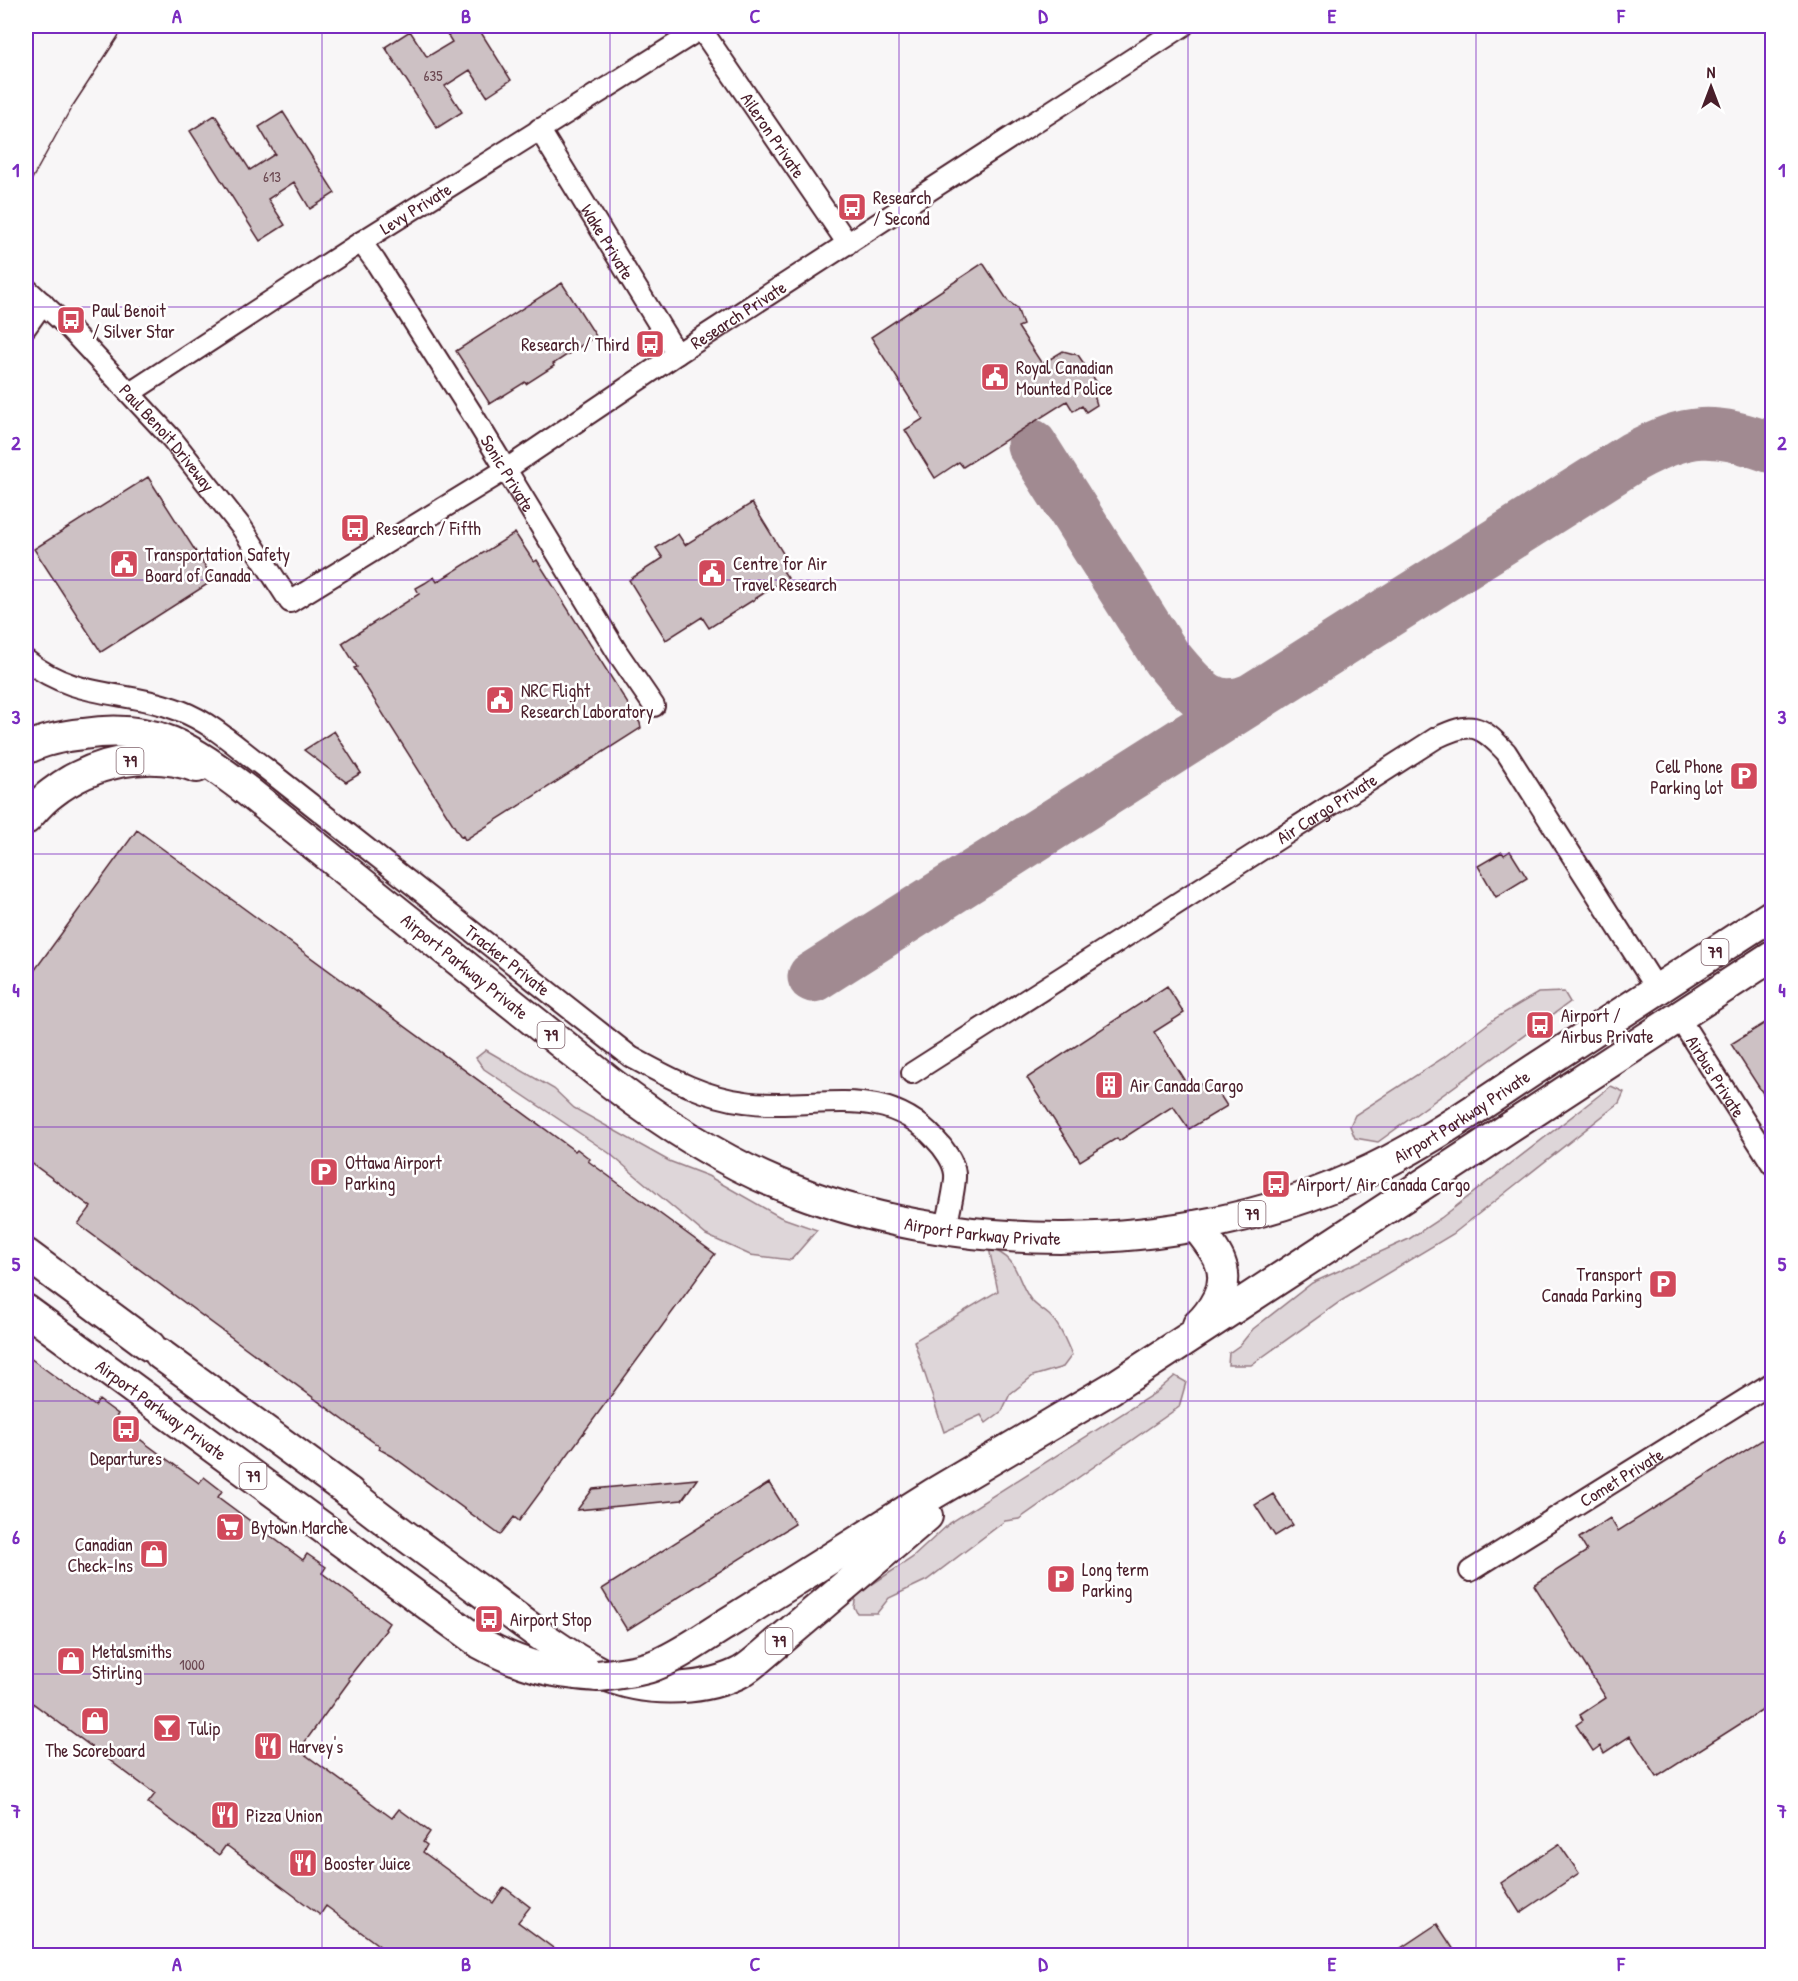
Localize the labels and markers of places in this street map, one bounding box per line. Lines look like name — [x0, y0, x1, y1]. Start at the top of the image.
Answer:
place label: Research / Second — [873, 185, 931, 231]
bus stop icon: Research / Second — [836, 191, 868, 223]
place label: Paul Benoit / Silver Star — [92, 298, 175, 344]
bus stop icon: Paul Benoit / Silver Star — [55, 304, 87, 336]
bus stop icon: Research / Third — [634, 328, 666, 360]
place label: Research / Third — [521, 332, 629, 357]
place label: Royal Canadian Mounted Police — [1016, 355, 1113, 401]
public building icon: Royal Canadian Mounted Police — [979, 361, 1011, 393]
bus stop icon: Research / Fifth — [339, 512, 371, 544]
place label: Research / Fifth — [376, 516, 481, 541]
place label: Transportation Safety Board of Canada — [145, 542, 291, 588]
public building icon: Transportation Safety Board of Canada — [108, 548, 140, 580]
place label: Centre for Air Travel Research — [733, 551, 837, 597]
public building icon: Centre for Air Travel Research — [696, 557, 728, 589]
place label: NRC Flight Research Laboratory — [521, 678, 654, 724]
public building icon: NRC Flight Research Laboratory — [484, 684, 516, 716]
place label: Cell Phone Parking lot — [1650, 754, 1724, 800]
parking icon: Cell Phone Parking lot — [1728, 760, 1760, 792]
place label: Airport / Airbus Private — [1561, 1003, 1654, 1049]
bus stop icon: Airport / Airbus Private — [1524, 1009, 1556, 1041]
building icon: Air Canada Cargo — [1093, 1069, 1125, 1101]
place label: Air Canada Cargo — [1130, 1073, 1243, 1098]
place label: Ottawa Airport Parking — [345, 1150, 443, 1196]
parking icon: Ottawa Airport Parking — [308, 1156, 340, 1188]
bus stop icon: Airport/ Air Canada Cargo — [1260, 1168, 1292, 1200]
place label: Airport/ Air Canada Cargo — [1297, 1172, 1470, 1197]
place label: Transport Canada Parking — [1541, 1262, 1643, 1308]
parking icon: Transport Canada Parking — [1647, 1268, 1679, 1300]
bus stop icon: Departures — [110, 1413, 142, 1445]
place label: Departures — [90, 1446, 162, 1471]
supermarket icon: Bytown Marche — [214, 1511, 246, 1543]
place label: Bytown Marche — [251, 1515, 348, 1540]
place label: Canadian Check-Ins — [67, 1532, 133, 1578]
shop icon: Canadian Check-Ins — [138, 1538, 170, 1570]
place label: Long term Parking — [1082, 1557, 1149, 1603]
parking icon: Long term Parking — [1045, 1563, 1077, 1595]
bus stop icon: Airport Stop — [473, 1603, 505, 1635]
place label: Airport Stop — [510, 1607, 592, 1632]
place label: Metalsmiths Stirling — [92, 1639, 172, 1685]
shop icon: Metalsmiths Stirling — [55, 1645, 87, 1677]
shop icon: The Scoreboard — [79, 1705, 111, 1737]
bar icon: Tulip — [151, 1712, 183, 1744]
place label: Tulip — [188, 1716, 220, 1741]
restaurant icon: Harvey's — [252, 1730, 284, 1762]
place label: Harvey's — [289, 1734, 343, 1759]
place label: The Scoreboard — [45, 1738, 145, 1763]
restaurant icon: Pizza Union — [209, 1799, 241, 1831]
place label: Pizza Union — [246, 1803, 323, 1828]
restaurant icon: Booster Juice — [287, 1847, 319, 1879]
place label: Booster Juice — [324, 1851, 411, 1876]

